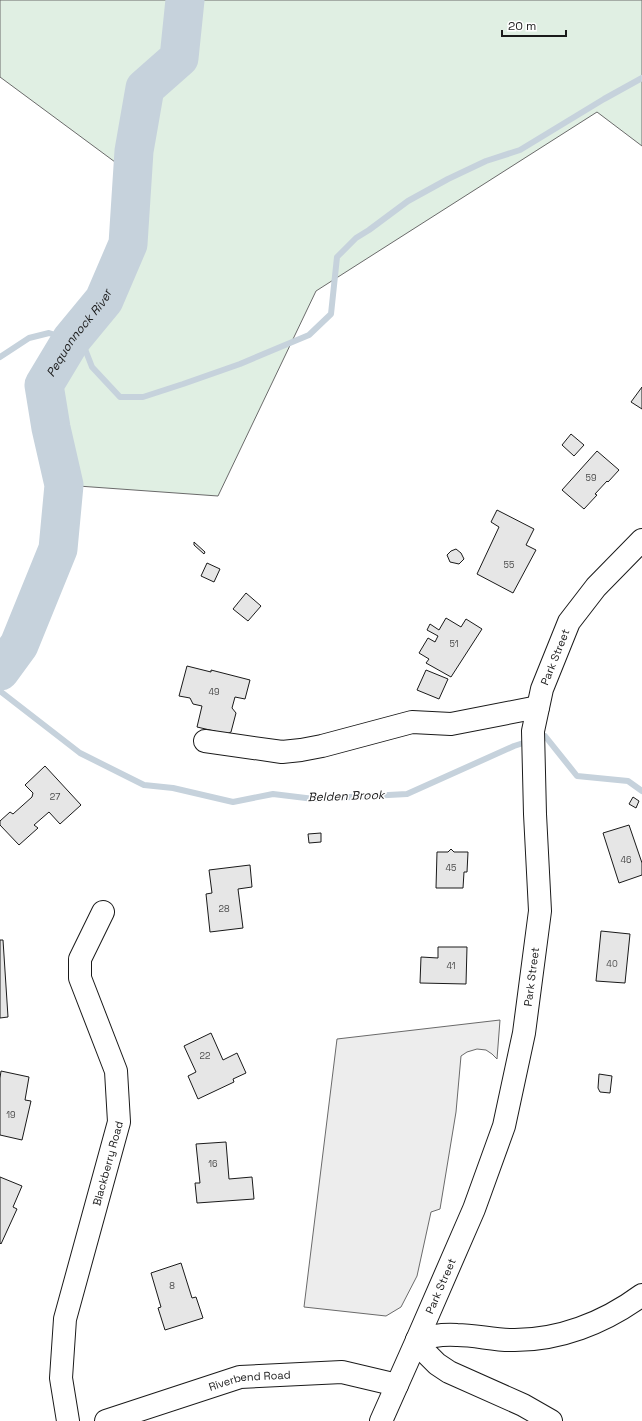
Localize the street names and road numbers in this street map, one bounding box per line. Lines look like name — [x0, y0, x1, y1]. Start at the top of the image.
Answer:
street label: Park Street — [537, 627, 573, 687]
street label: Park Street — [521, 946, 542, 1007]
street label: Blackberry Road — [89, 1120, 126, 1207]
street label: Park Street — [422, 1256, 459, 1316]
street label: Riverbend Road — [207, 1368, 291, 1394]

